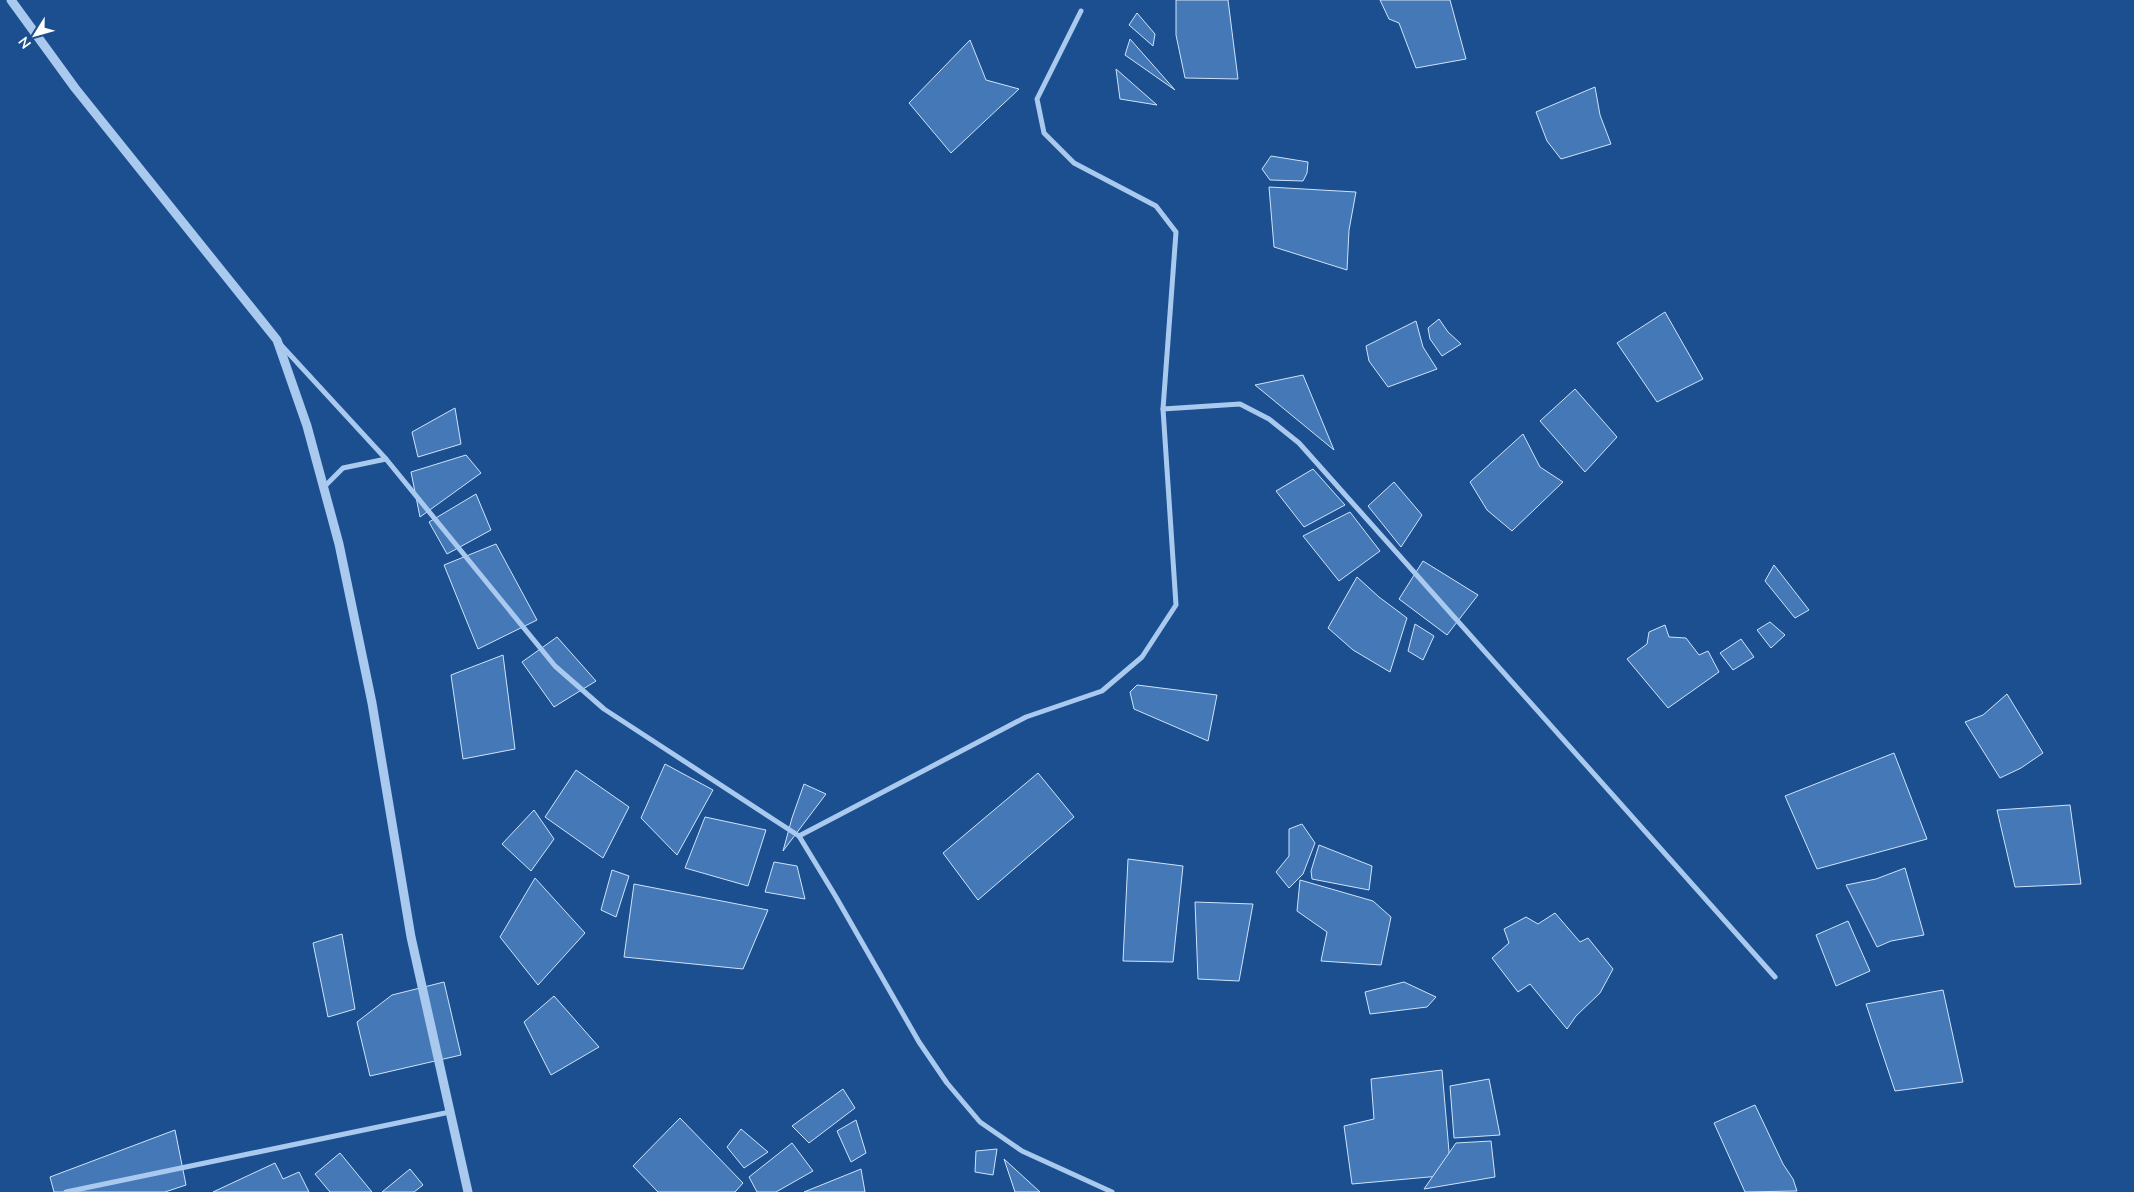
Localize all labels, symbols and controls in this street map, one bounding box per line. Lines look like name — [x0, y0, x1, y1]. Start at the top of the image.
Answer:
north arrow — [10, 10, 60, 60]
text: N — [14, 33, 36, 52]

